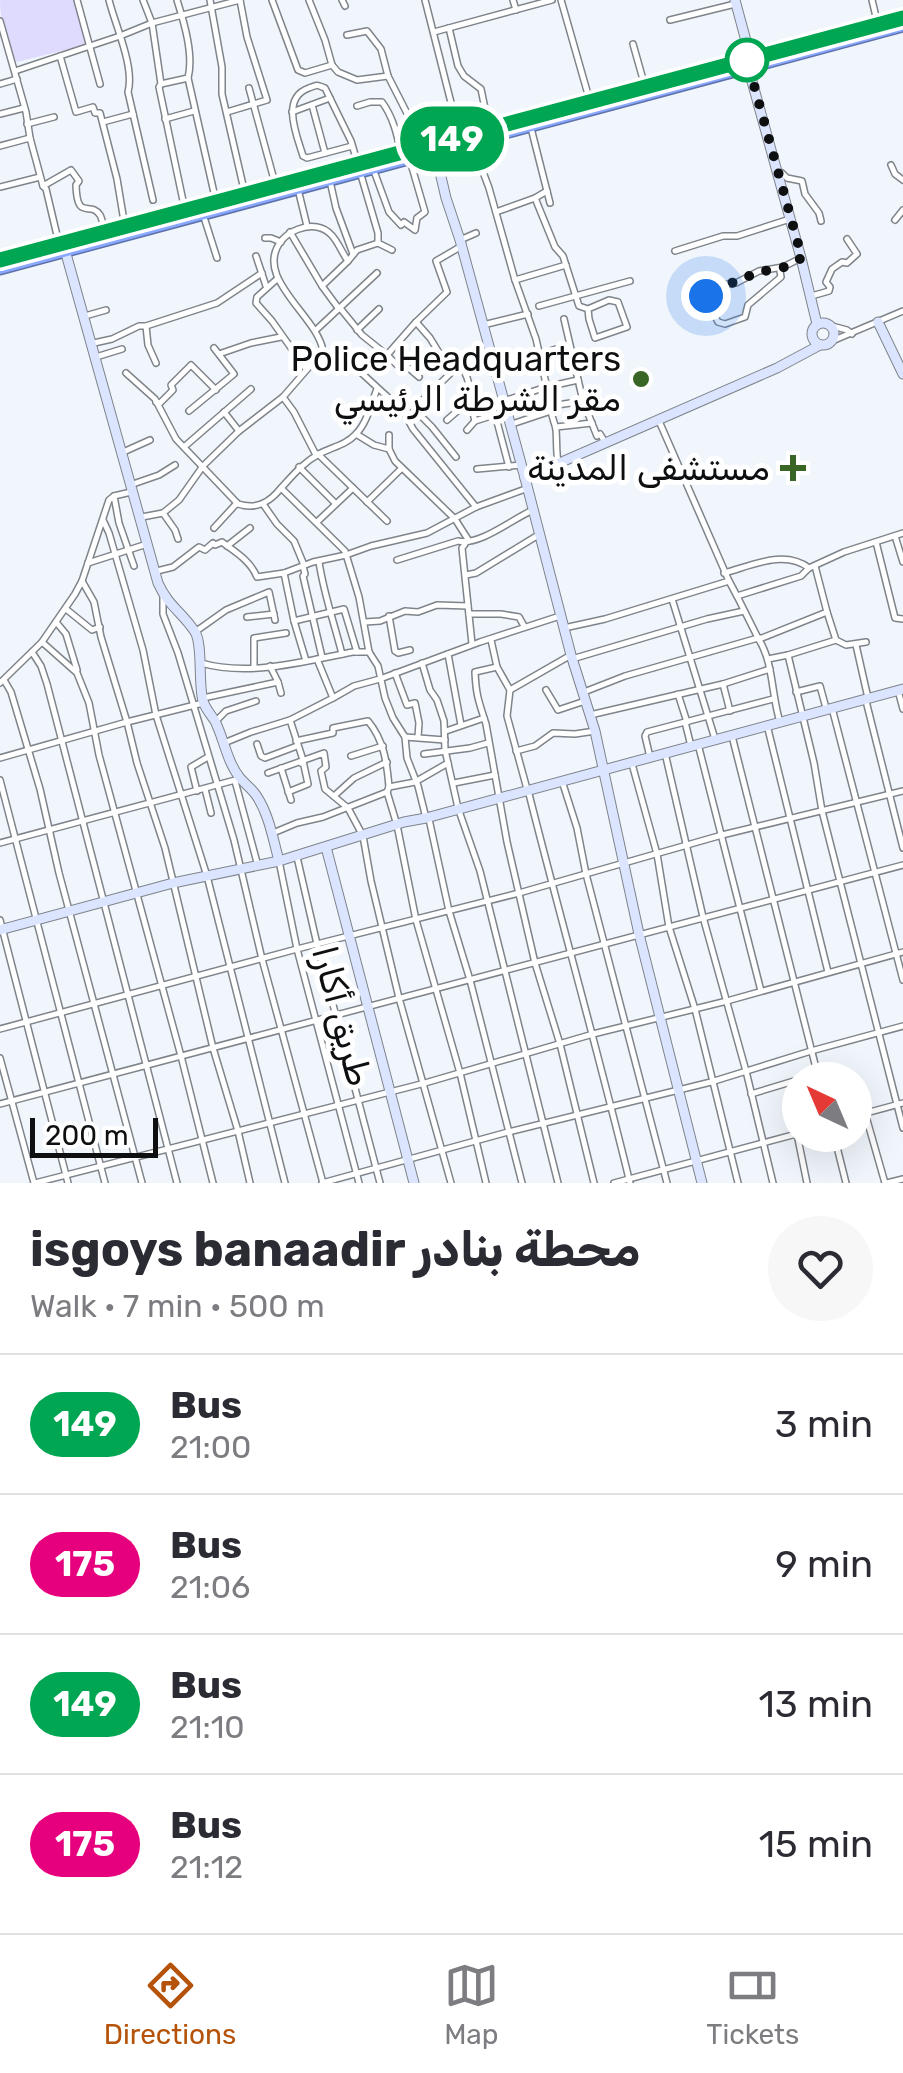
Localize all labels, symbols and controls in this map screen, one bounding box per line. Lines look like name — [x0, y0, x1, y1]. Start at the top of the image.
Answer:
unlabelled marker — [726, 39, 768, 81]
line badge: 149 — [394, 106, 510, 172]
text: 149 — [420, 118, 484, 160]
your location — [681, 271, 731, 321]
place label: Police Headquarters مقر الشرطة الرئيسي — [290, 338, 621, 425]
marker: Police Headquarters مقر الشرطة الرئيسي — [630, 368, 652, 390]
place label: مستشفى المدينة — [527, 447, 770, 489]
marker: مستشفى المدينة — [780, 455, 806, 481]
street label: طريق أكارا — [303, 941, 381, 1091]
north arrow — [782, 1062, 872, 1152]
map controls — [782, 1062, 872, 1152]
scale bar — [30, 1113, 158, 1158]
text: 200 m — [45, 1119, 129, 1152]
button: heart — [768, 1216, 873, 1321]
text: isgoys banaadir محطة بنادر — [30, 1221, 641, 1278]
text: Walk · 7 min · 500 m — [30, 1287, 325, 1325]
text: Bus — [170, 1382, 242, 1428]
text: 3 min — [775, 1401, 873, 1447]
text: 149 — [53, 1403, 117, 1445]
text: 21:00 — [170, 1428, 251, 1466]
text: Bus — [170, 1522, 242, 1568]
text: 9 min — [775, 1541, 873, 1587]
text: 175 — [55, 1543, 115, 1585]
text: 21:06 — [170, 1568, 250, 1606]
text: Bus — [170, 1662, 242, 1708]
text: 13 min — [759, 1681, 873, 1727]
text: 149 — [53, 1683, 117, 1725]
text: 21:10 — [170, 1708, 245, 1746]
text: Bus — [170, 1802, 242, 1848]
text: 15 min — [759, 1821, 873, 1867]
text: 175 — [55, 1823, 115, 1865]
text: 21:12 — [170, 1848, 243, 1886]
tab: Directions — [104, 1958, 236, 2051]
tab: Map — [444, 1958, 499, 2051]
tab: Tickets — [706, 1958, 799, 2051]

